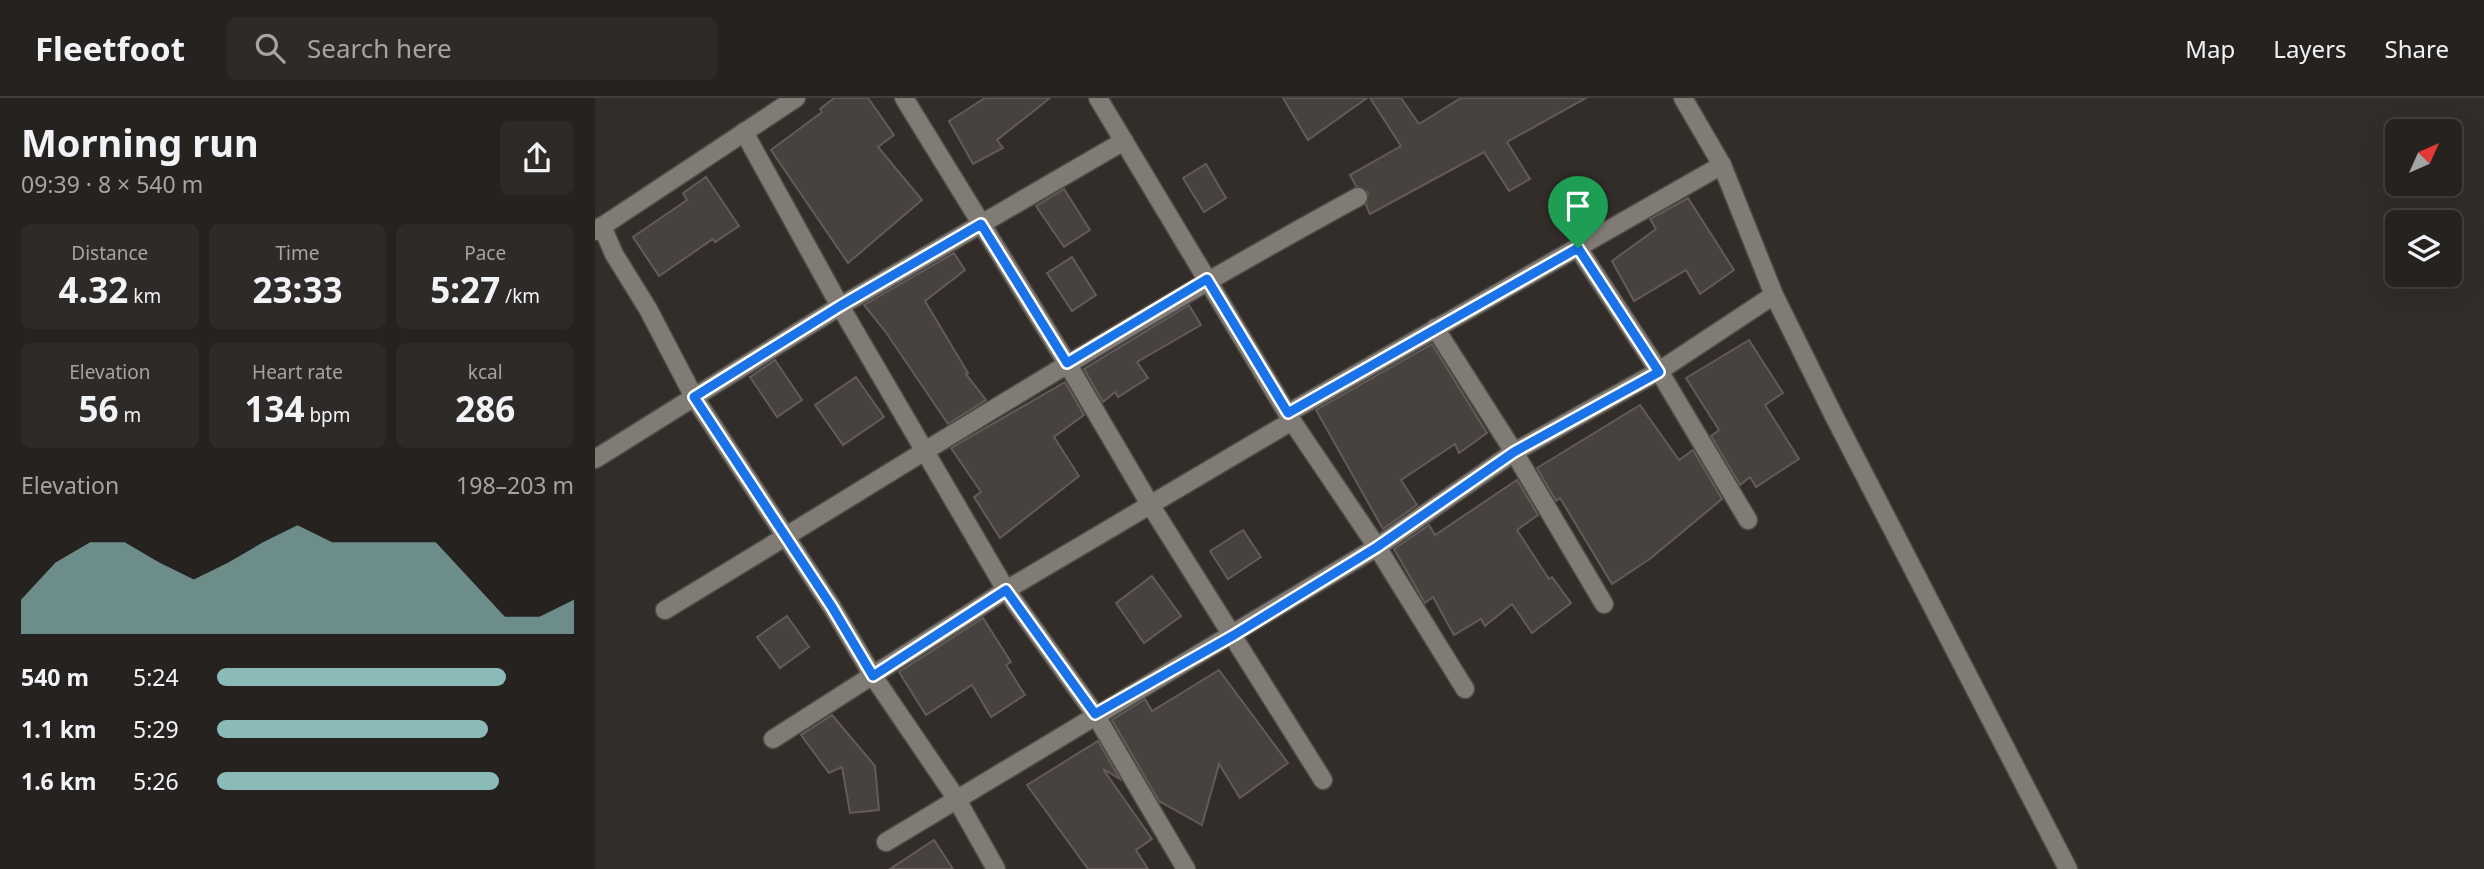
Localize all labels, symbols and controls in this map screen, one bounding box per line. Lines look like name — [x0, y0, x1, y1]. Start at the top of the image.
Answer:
search box — [227, 17, 717, 80]
text: Fleetfoot — [35, 26, 185, 71]
icon: search — [251, 29, 289, 67]
text: Search here — [307, 30, 452, 66]
text: Map — [2185, 32, 2235, 65]
text: Layers — [2273, 32, 2347, 65]
text: Share — [2385, 32, 2449, 65]
text: Morning run — [21, 116, 259, 168]
north arrow — [2385, 119, 2462, 196]
map controls — [2385, 119, 2462, 287]
button: share — [500, 121, 574, 195]
text: 09:39 · 8 × 540 m — [21, 168, 203, 200]
pin — [1548, 176, 1608, 248]
icon: arrive — [1559, 187, 1597, 225]
button: layers — [2385, 210, 2462, 287]
text: Distance — [71, 240, 148, 266]
text: Time — [276, 240, 319, 266]
text: Pace — [464, 240, 506, 266]
text: 4.32 — [58, 266, 128, 313]
text: 23:33 — [253, 266, 342, 313]
text: 5:27 — [430, 266, 500, 313]
text: km — [128, 283, 161, 309]
text: /km — [500, 283, 540, 309]
text: Elevation — [69, 359, 150, 385]
text: Heart rate — [252, 359, 343, 385]
text: kcal — [468, 359, 503, 385]
text: 56 — [78, 385, 118, 432]
text: 134 — [244, 385, 304, 432]
text: 286 — [455, 385, 515, 432]
text: m — [118, 402, 141, 428]
text: bpm — [304, 402, 351, 428]
text: Elevation — [21, 469, 119, 501]
text: 198–203 m — [456, 469, 574, 501]
text: 540 m — [21, 661, 89, 693]
text: 5:24 — [133, 661, 179, 693]
text: 1.1 km — [21, 713, 96, 745]
text: 5:29 — [133, 713, 179, 745]
text: 1.6 km — [21, 765, 96, 797]
text: 5:26 — [133, 765, 179, 797]

